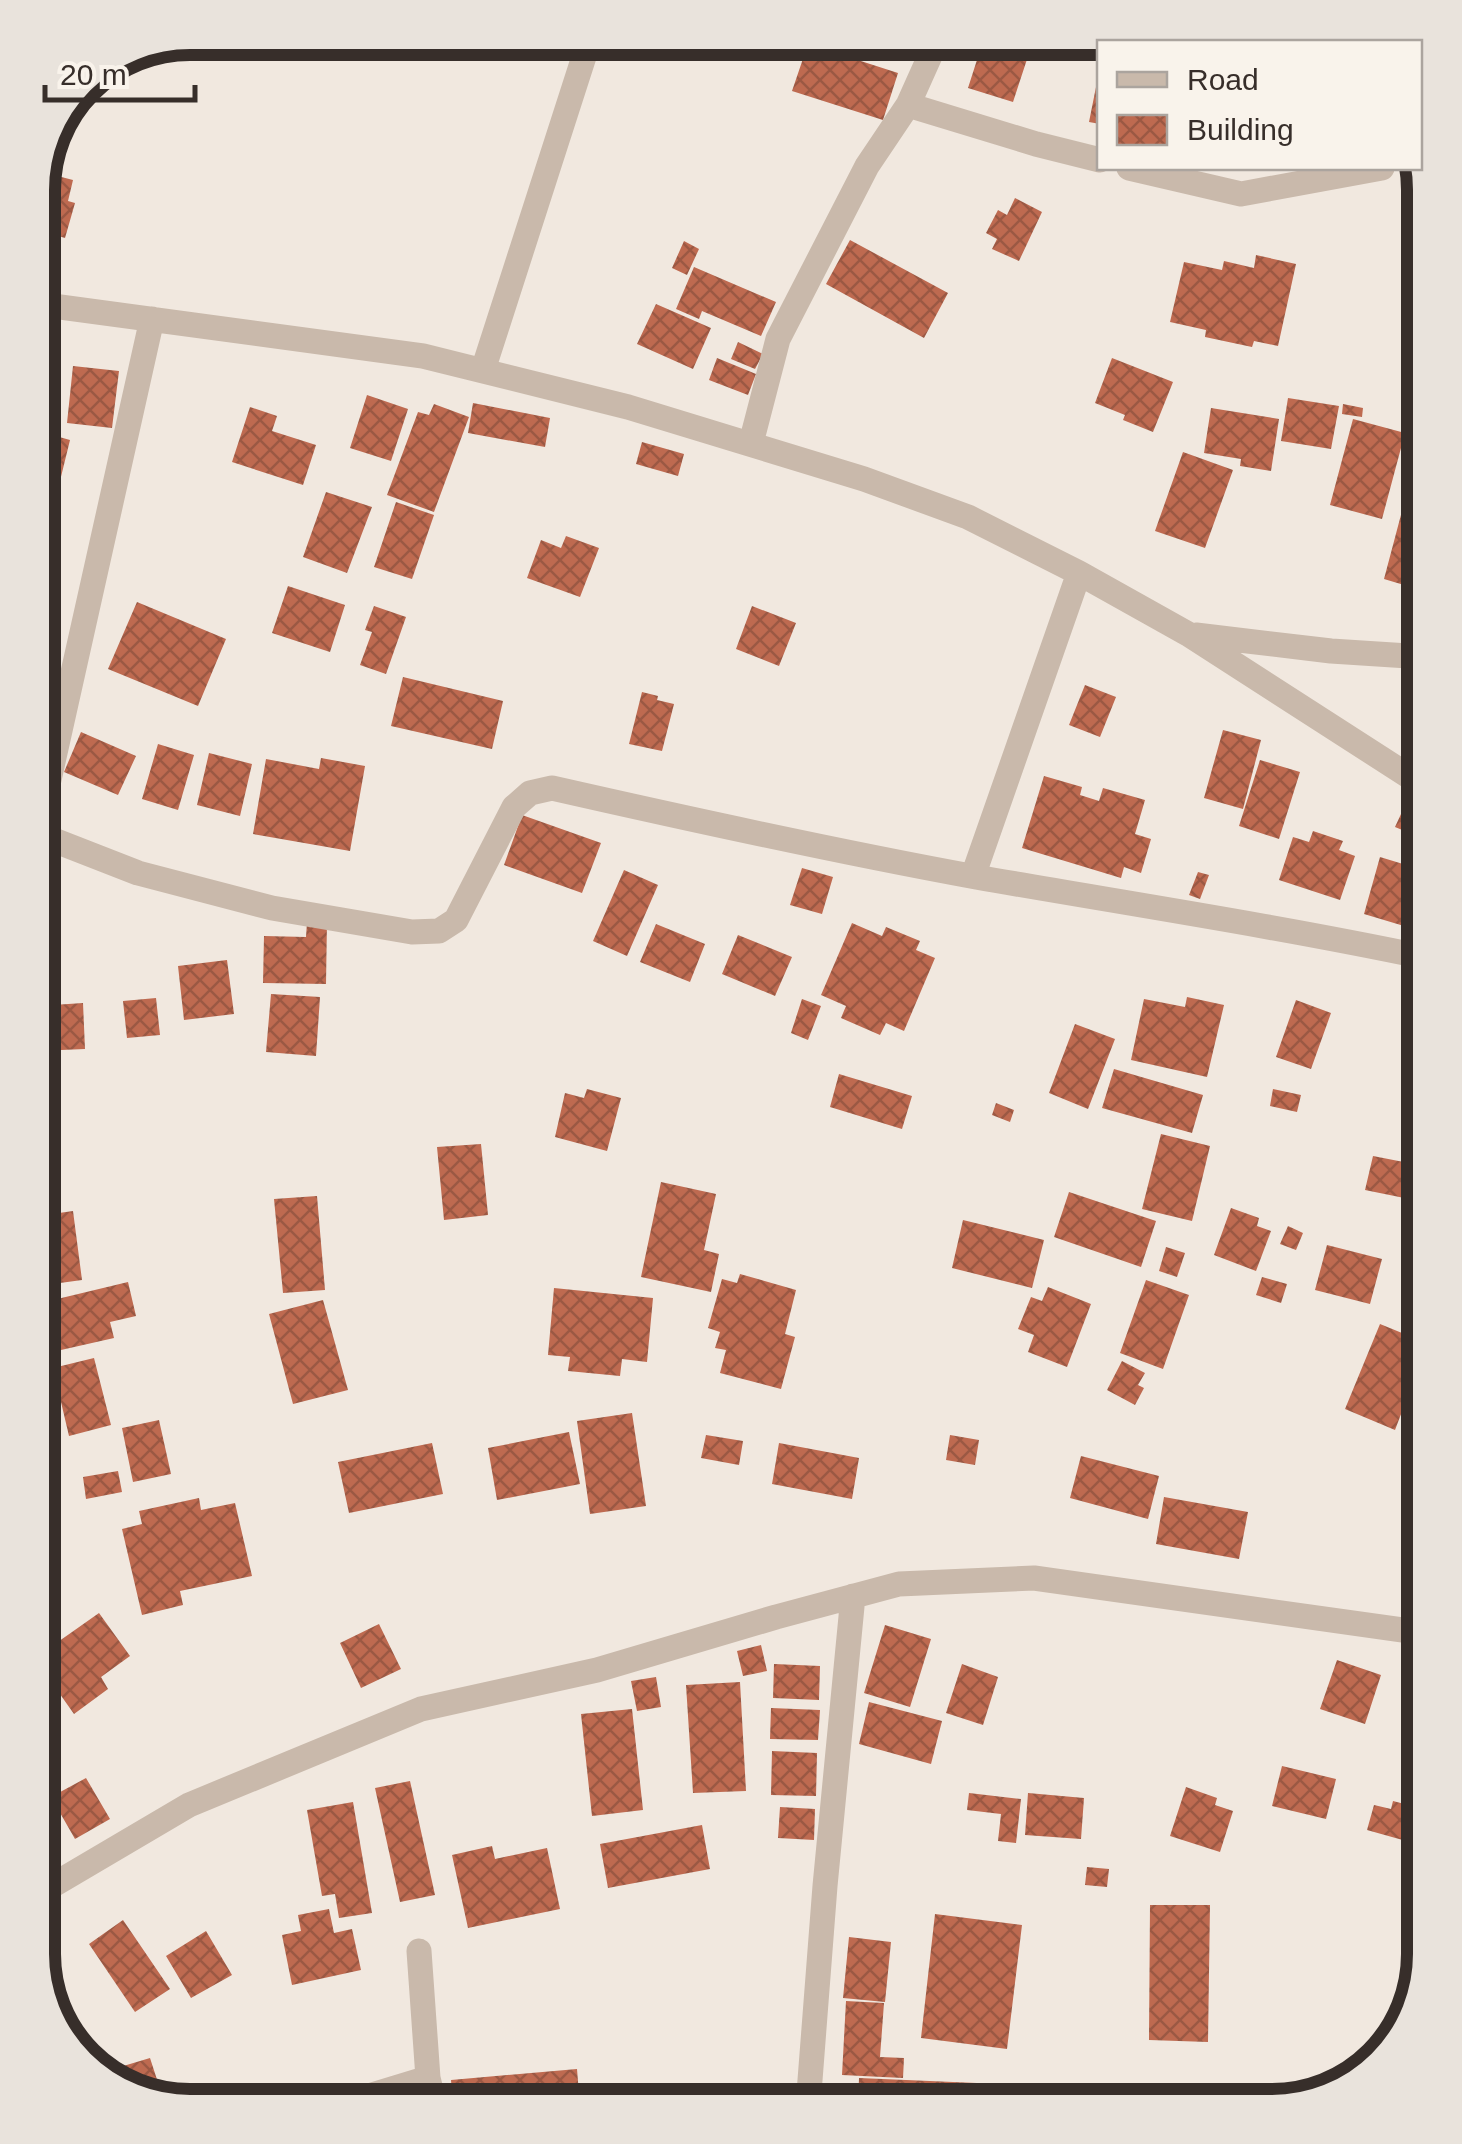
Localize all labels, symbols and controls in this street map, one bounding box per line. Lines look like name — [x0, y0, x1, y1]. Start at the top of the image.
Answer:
scale bar — [45, 40, 195, 102]
legend — [1097, 40, 1422, 170]
text: 20 m — [60, 58, 127, 91]
text: Road — [1187, 63, 1259, 96]
text: Building — [1187, 113, 1294, 146]

